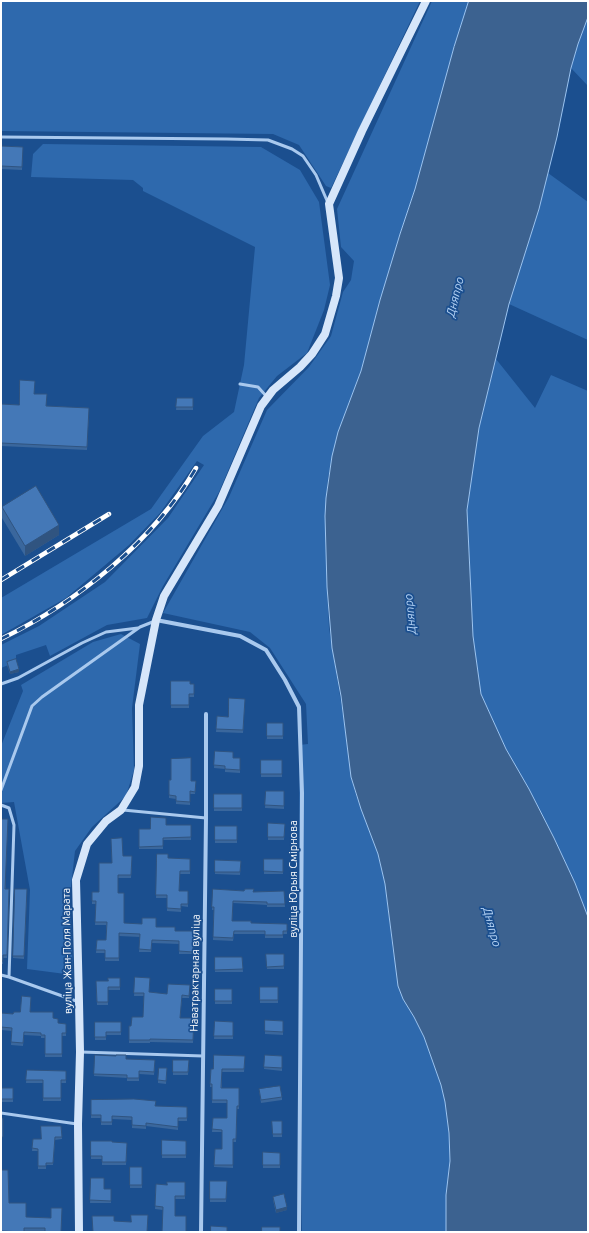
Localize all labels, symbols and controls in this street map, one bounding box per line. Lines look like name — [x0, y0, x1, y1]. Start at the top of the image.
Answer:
water label: Дняпро — [443, 276, 467, 318]
water label: Дняпро — [401, 593, 419, 635]
street label: вуліца Юрыя Смірнова — [286, 820, 300, 938]
street label: вуліца Жан-Поля Марата — [59, 888, 75, 1014]
water label: Дняпро — [480, 906, 504, 948]
street label: Наватрактарная вуліца — [187, 914, 203, 1032]

